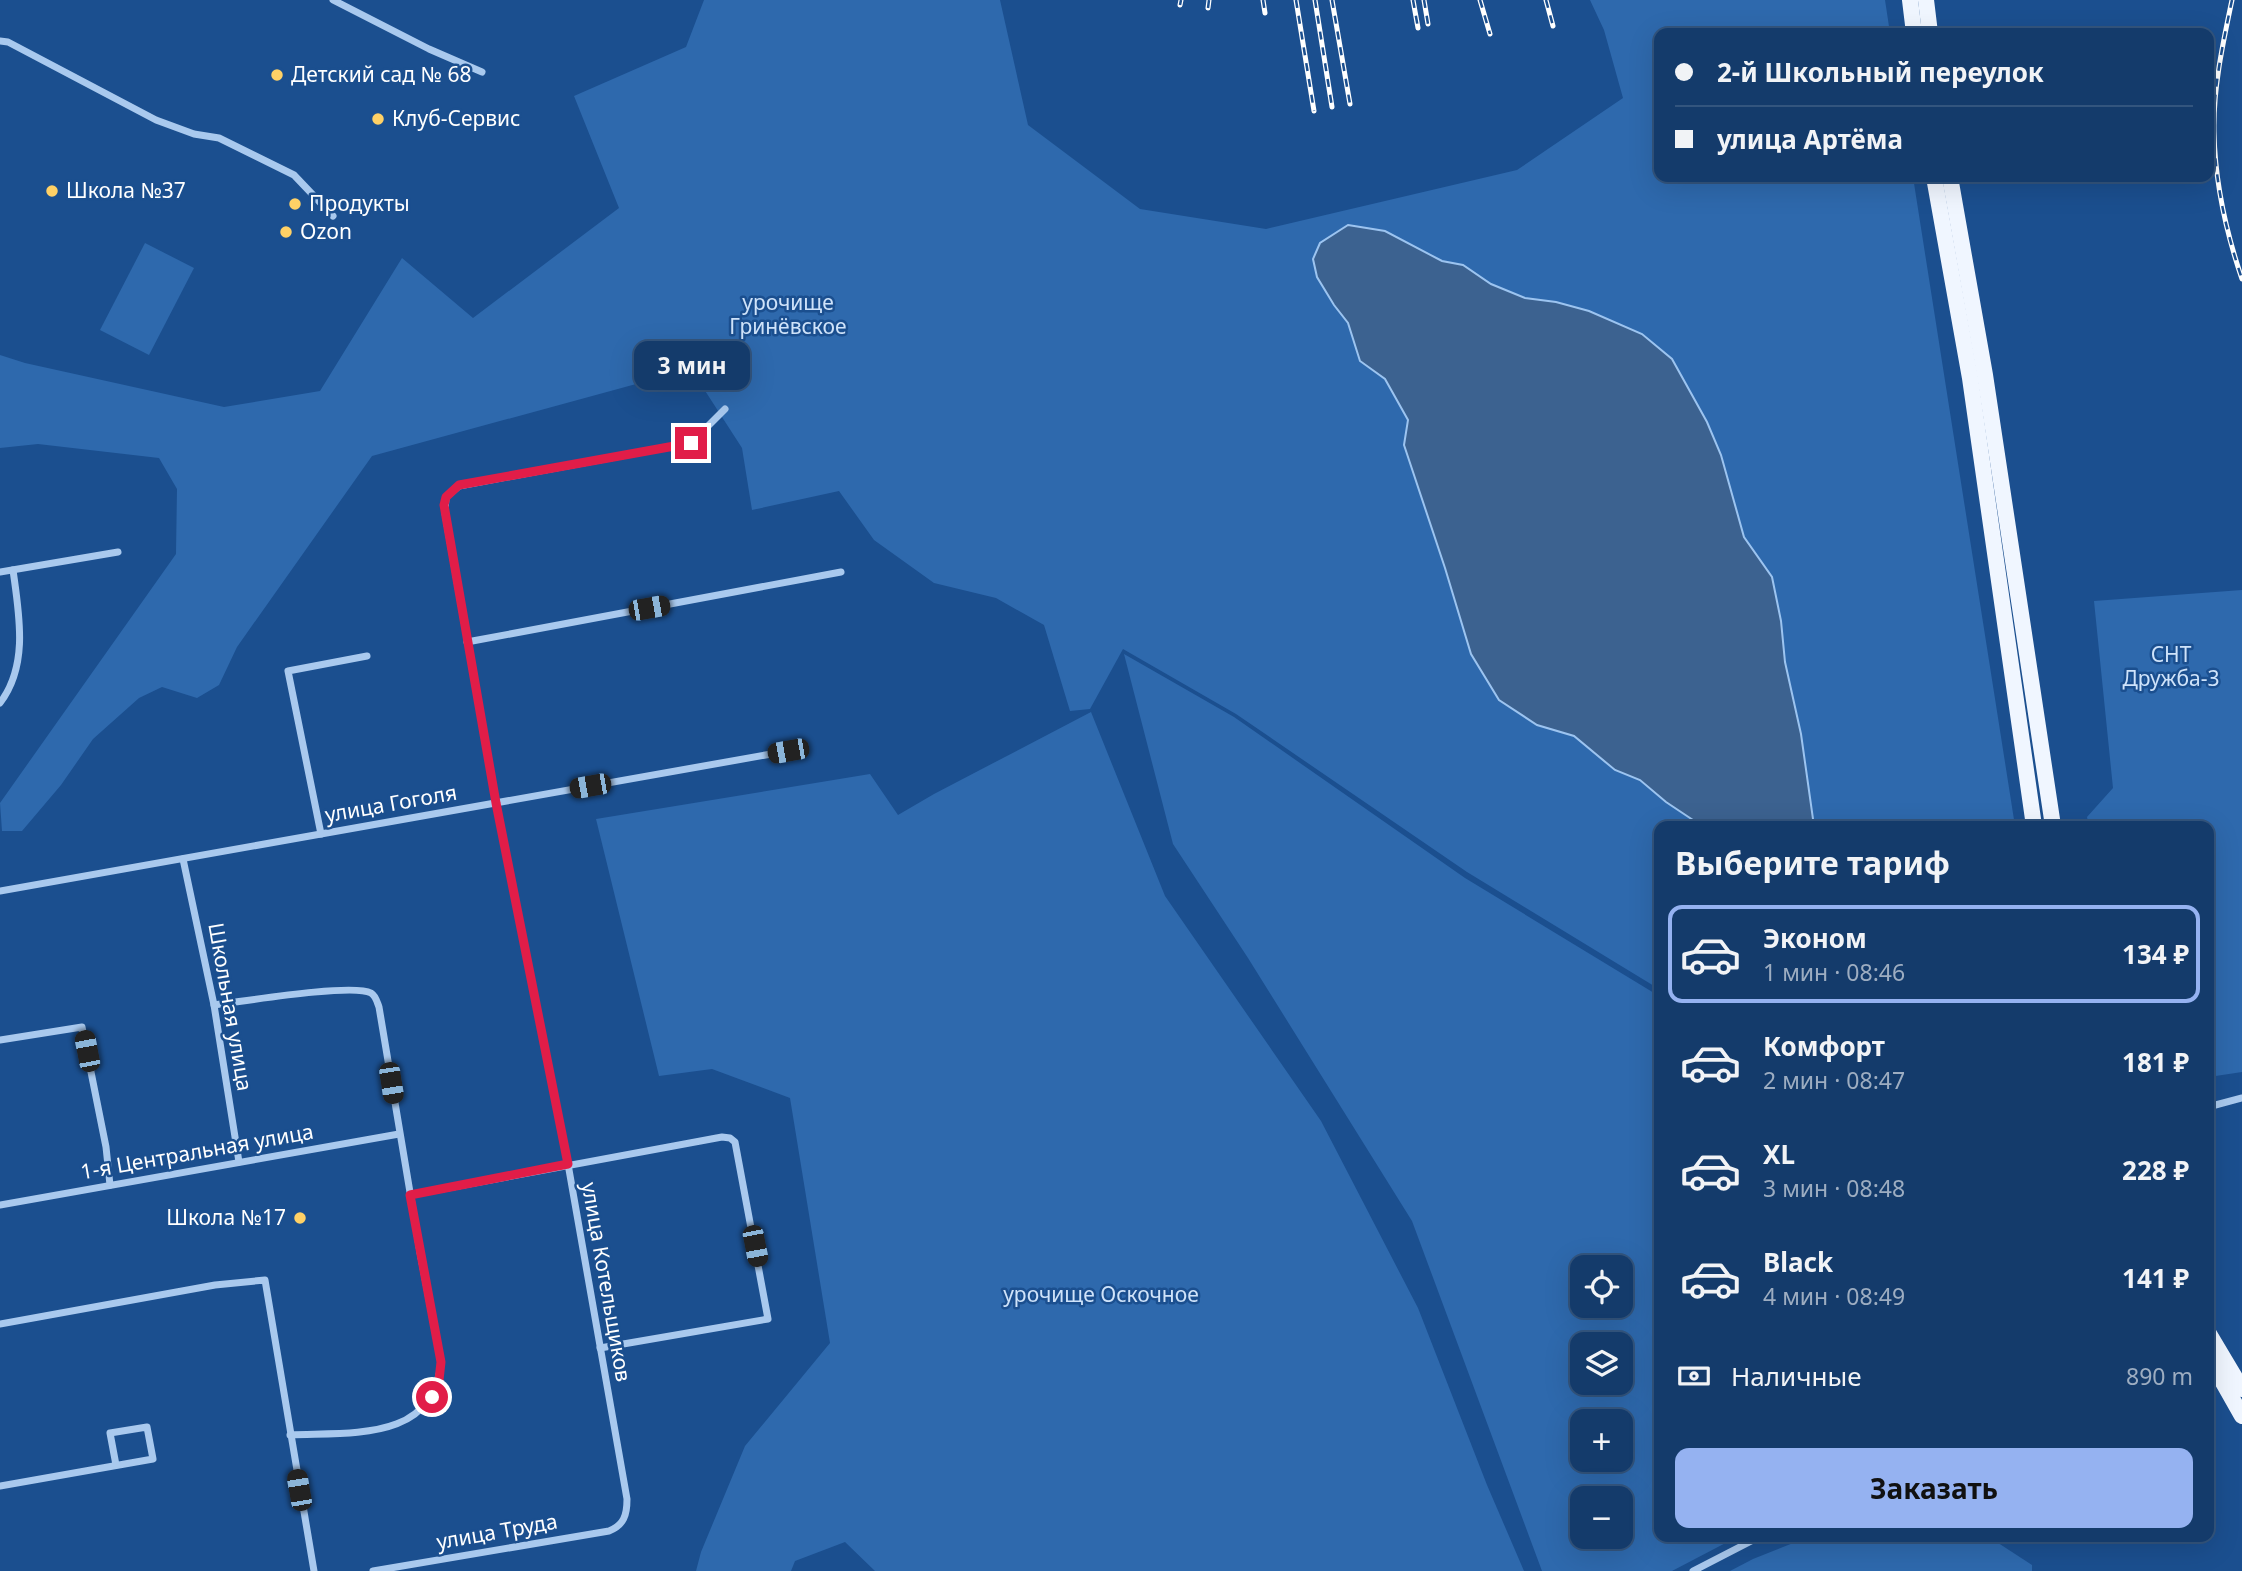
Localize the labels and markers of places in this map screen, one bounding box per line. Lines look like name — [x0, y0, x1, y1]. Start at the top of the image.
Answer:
place label: Детский сад № 68 — [291, 60, 471, 88]
marker: Детский сад № 68 — [269, 67, 285, 83]
place label: Клуб-Сервис — [392, 104, 520, 132]
marker: Клуб-Сервис — [370, 111, 386, 127]
place label: Школа №37 — [66, 176, 186, 204]
marker: Школа №37 — [44, 183, 60, 199]
place label: Продукты — [309, 189, 410, 217]
marker: Продукты — [287, 196, 303, 212]
place label: Ozon — [300, 217, 352, 245]
marker: Ozon — [278, 224, 294, 240]
place label: Школа №17 — [166, 1203, 286, 1231]
marker: Школа №17 — [292, 1210, 308, 1226]

